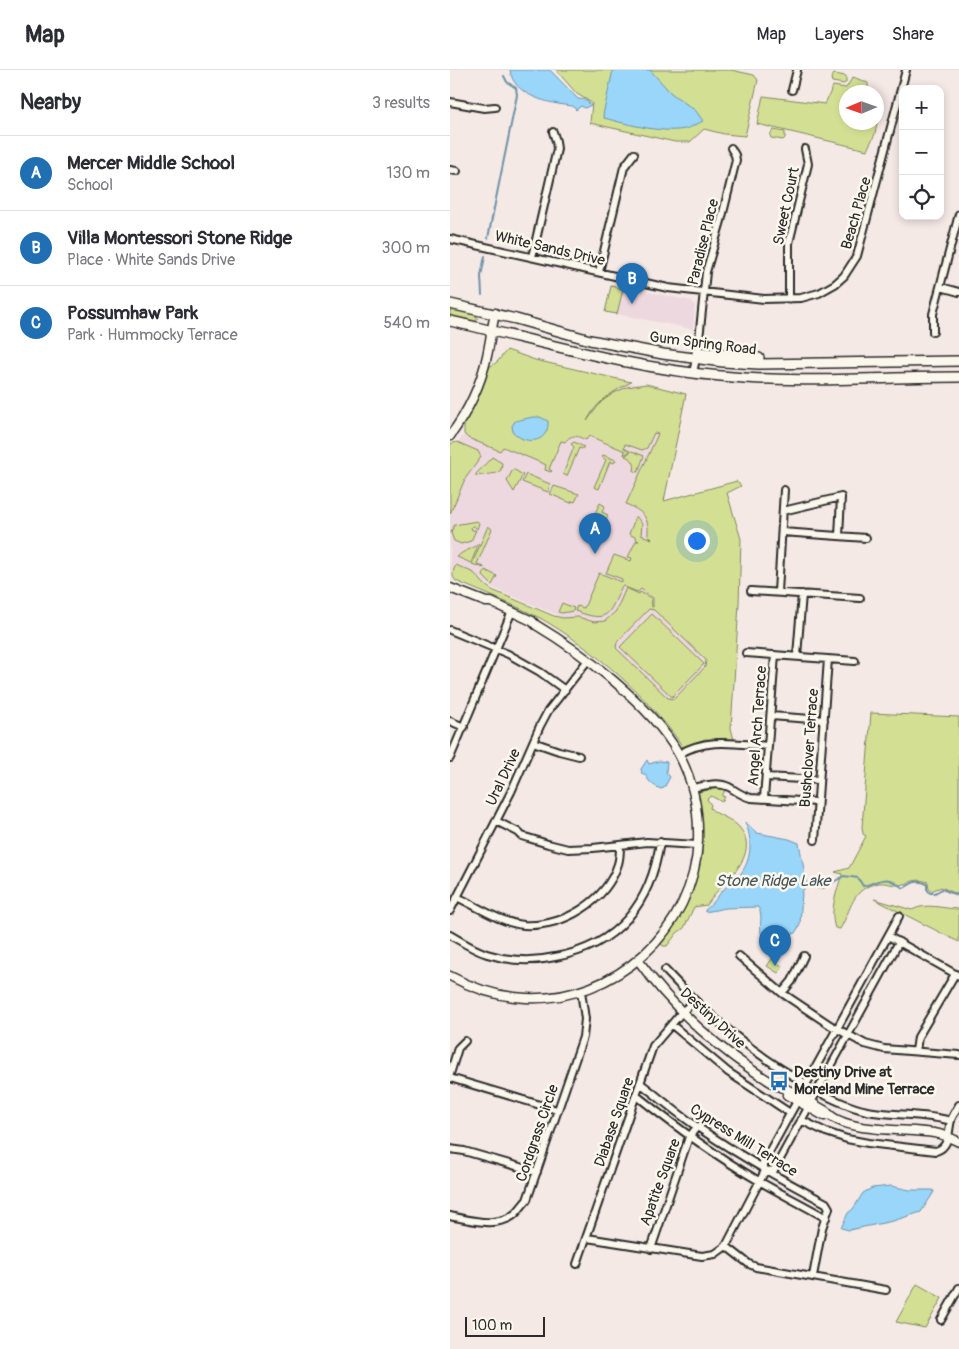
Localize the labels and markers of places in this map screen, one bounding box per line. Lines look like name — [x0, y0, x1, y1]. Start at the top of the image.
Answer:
pin: B — [616, 263, 648, 304]
pin: A — [579, 513, 611, 554]
pin: C — [759, 925, 791, 966]
place label: Destiny Drive at Moreland Mine Terrace — [794, 1063, 935, 1099]
bus stop icon: Destiny Drive at Moreland Mine Terrace — [768, 1070, 790, 1092]

